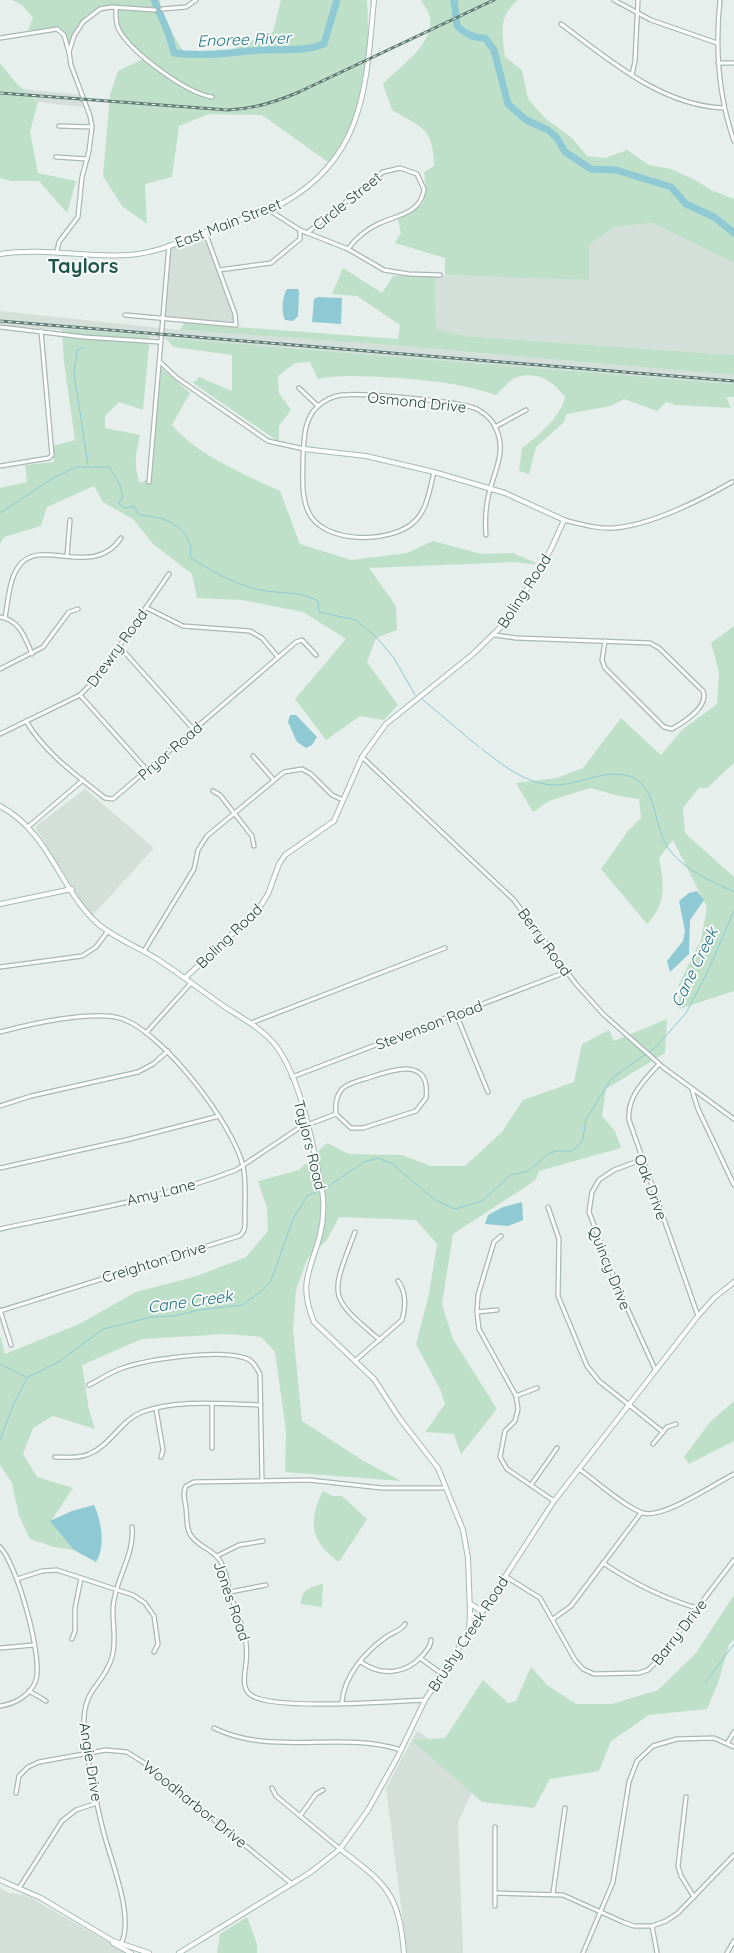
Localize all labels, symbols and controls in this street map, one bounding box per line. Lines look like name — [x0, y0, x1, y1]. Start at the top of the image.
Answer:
water label: Enoree River — [197, 27, 293, 51]
street label: Circle Street — [309, 167, 385, 235]
street label: East Main Street — [172, 194, 284, 252]
district label: Taylors — [48, 253, 118, 278]
street label: Osmond Drive — [367, 387, 467, 417]
street label: Boling Road — [493, 550, 555, 632]
street label: Drewry Road — [82, 605, 152, 691]
street label: Pryor Road — [134, 718, 206, 784]
street label: Boling Road — [192, 900, 266, 972]
street label: Berry Road — [514, 904, 576, 980]
water label: Cane Creek — [666, 923, 722, 1010]
street label: Stevenson Road — [373, 996, 485, 1054]
street label: Taylors Road — [290, 1098, 330, 1192]
street label: Oak Drive — [630, 1151, 672, 1223]
street label: Amy Lane — [125, 1174, 197, 1210]
street label: Quincy Drive — [585, 1223, 635, 1313]
street label: Creighton Drive — [100, 1237, 208, 1287]
water label: Cane Creek — [146, 1285, 235, 1317]
street label: Jones Road — [209, 1559, 255, 1643]
street label: Brushy Creek Road — [424, 1573, 512, 1695]
street label: Barry Drive — [647, 1595, 711, 1669]
street label: Angie Drive — [75, 1721, 107, 1803]
street label: Woodharbor Drive — [139, 1756, 251, 1852]

